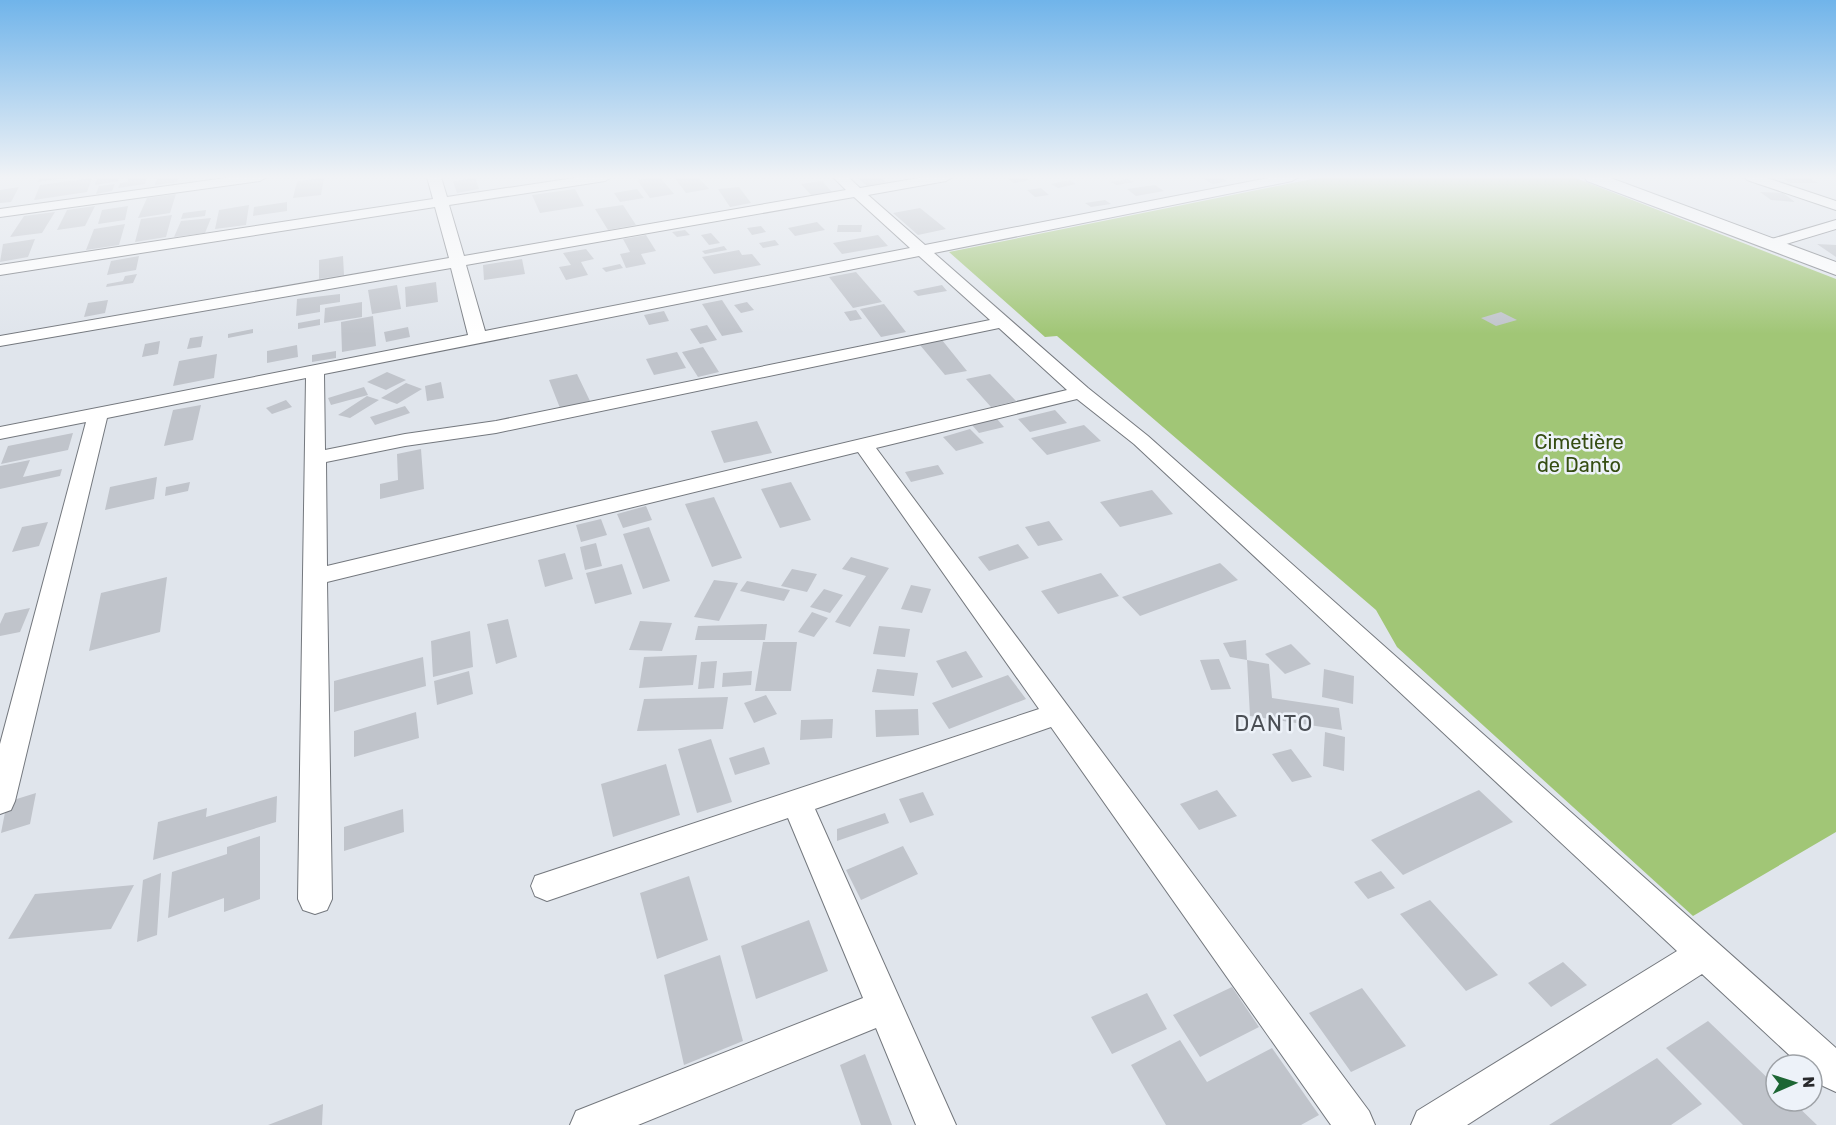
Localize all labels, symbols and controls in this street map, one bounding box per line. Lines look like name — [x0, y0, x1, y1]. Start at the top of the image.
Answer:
park label: Cimetière de Danto — [1534, 430, 1624, 477]
district label: DANTO — [1234, 710, 1314, 737]
north arrow — [1764, 1053, 1824, 1113]
text: N — [1799, 1076, 1818, 1088]

